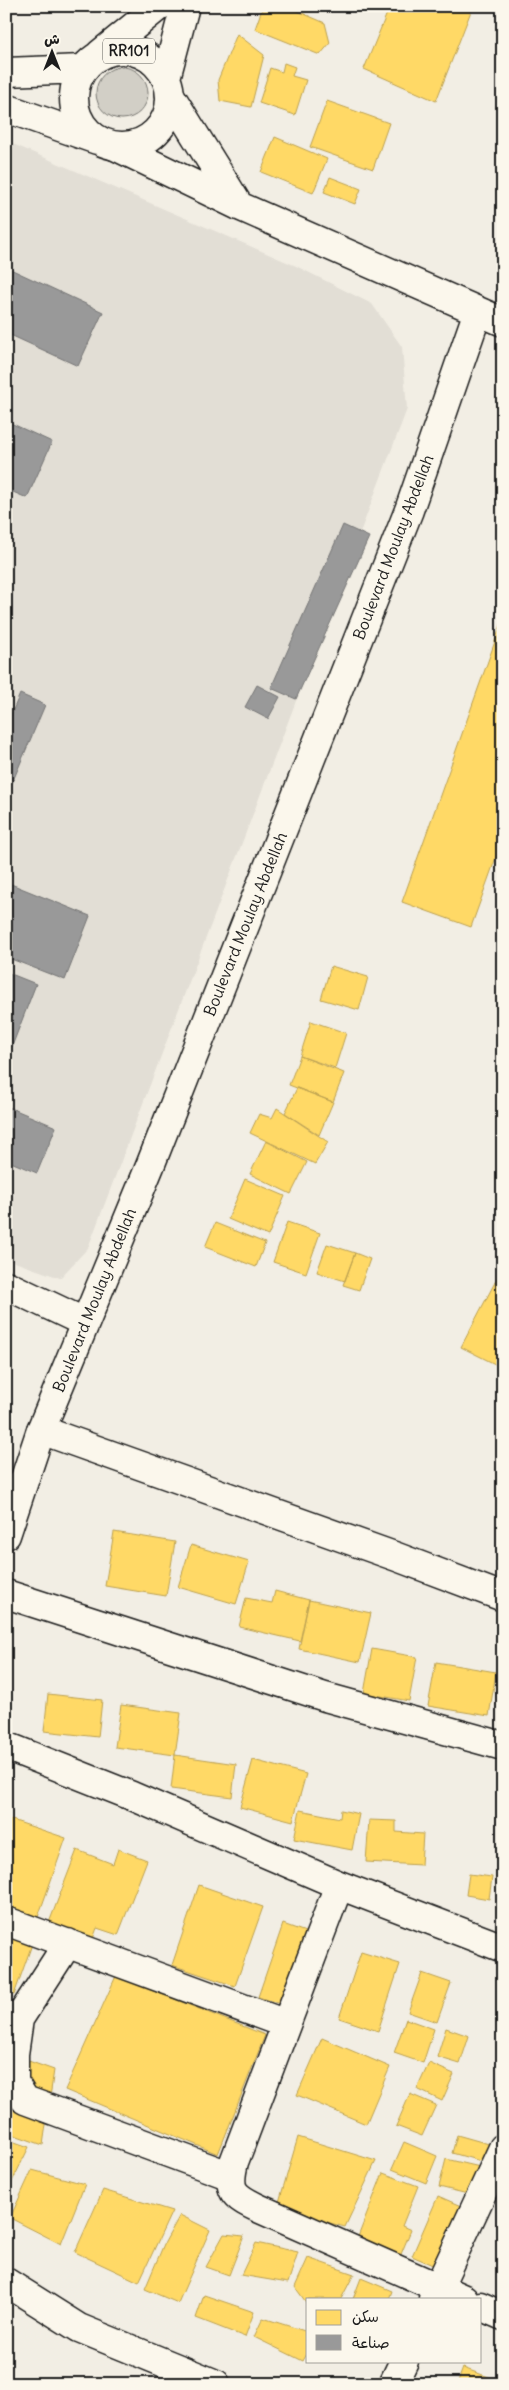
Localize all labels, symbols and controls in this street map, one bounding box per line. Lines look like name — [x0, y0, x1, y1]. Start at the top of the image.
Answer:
north arrow — [28, 28, 78, 78]
text: ش — [44, 30, 60, 48]
road number: RR101 — [103, 38, 155, 64]
street label: Boulevard Moulay Abdellah — [348, 452, 438, 642]
street label: Boulevard Moulay Abdellah — [199, 829, 291, 1019]
street label: Boulevard Moulay Abdellah — [48, 1205, 140, 1395]
legend — [306, 2298, 482, 2362]
text: سكن — [352, 2307, 379, 2326]
text: صناعة — [352, 2333, 390, 2352]

